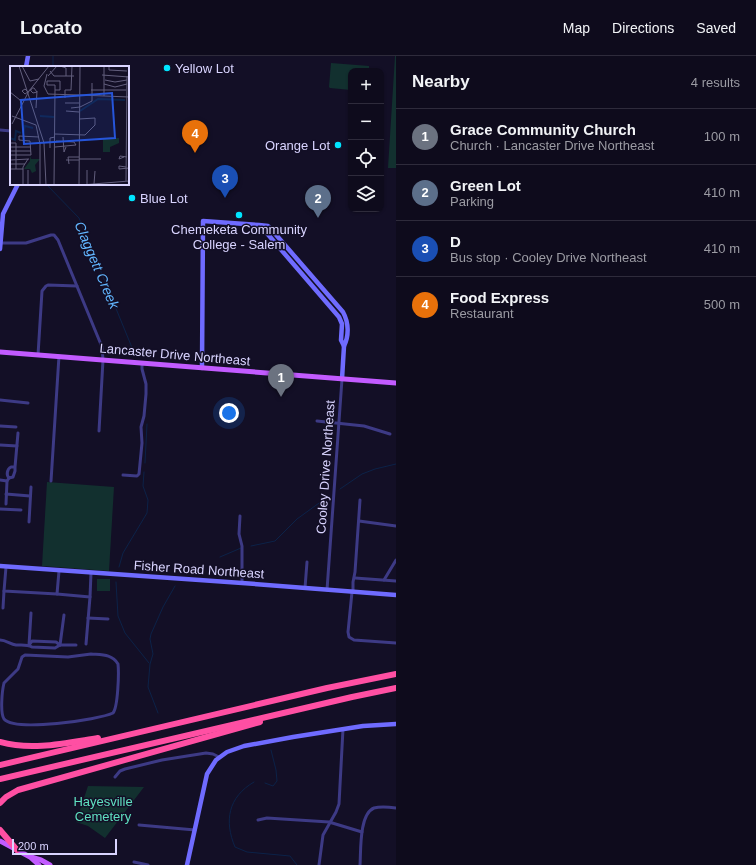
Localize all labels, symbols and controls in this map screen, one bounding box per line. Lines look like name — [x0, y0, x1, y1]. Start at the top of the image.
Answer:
text: Locato — [20, 17, 82, 38]
text: Map — [563, 20, 590, 36]
text: Directions — [612, 20, 674, 36]
text: Saved — [696, 20, 736, 36]
place label: Yellow Lot — [175, 61, 234, 76]
marker: Yellow Lot — [162, 63, 172, 73]
inset map — [10, 66, 129, 185]
map controls — [348, 68, 384, 212]
button: + — [348, 68, 384, 104]
text: Nearby — [412, 72, 470, 91]
text: 4 results — [691, 75, 740, 90]
button: − — [348, 104, 384, 140]
pin: 4 — [182, 120, 208, 153]
text: Grace Community Church — [450, 121, 636, 138]
text: 1 — [421, 129, 429, 144]
text: 100 m — [704, 129, 740, 144]
place label: Orange Lot — [265, 138, 330, 153]
text: Church · Lancaster Drive Northeast — [450, 138, 654, 153]
marker: Orange Lot — [333, 140, 343, 150]
button: locate — [348, 140, 384, 176]
pin: 3 — [212, 165, 238, 198]
button: layers — [348, 176, 384, 212]
text: Green Lot — [450, 177, 521, 194]
pin: 2 — [305, 185, 331, 218]
text: 2 — [421, 185, 429, 200]
text: 410 m — [704, 185, 740, 200]
place label: Blue Lot — [140, 191, 188, 206]
marker: Blue Lot — [127, 193, 137, 203]
text: Parking — [450, 194, 494, 209]
marker: Chemeketa Community College - Salem — [234, 210, 244, 220]
water label: Claggett Creek — [71, 219, 123, 312]
place label: Chemeketa Community College - Salem — [171, 222, 307, 252]
text: D — [450, 233, 461, 250]
text: 3 — [421, 241, 429, 256]
text: 410 m — [704, 241, 740, 256]
text: Bus stop · Cooley Drive Northeast — [450, 250, 647, 265]
text: Food Express — [450, 289, 549, 306]
text: 4 — [421, 297, 429, 312]
text: 500 m — [704, 297, 740, 312]
text: Restaurant — [450, 306, 514, 321]
street label: Lancaster Drive Northeast — [99, 340, 251, 369]
pin: 1 — [268, 364, 294, 397]
street label: Cooley Drive Northeast — [313, 399, 338, 535]
your location — [219, 403, 239, 423]
street label: Fisher Road Northeast — [133, 557, 265, 582]
park label: Hayesville Cemetery — [73, 794, 133, 824]
scale bar — [12, 837, 117, 856]
text: 200 m — [18, 840, 49, 852]

